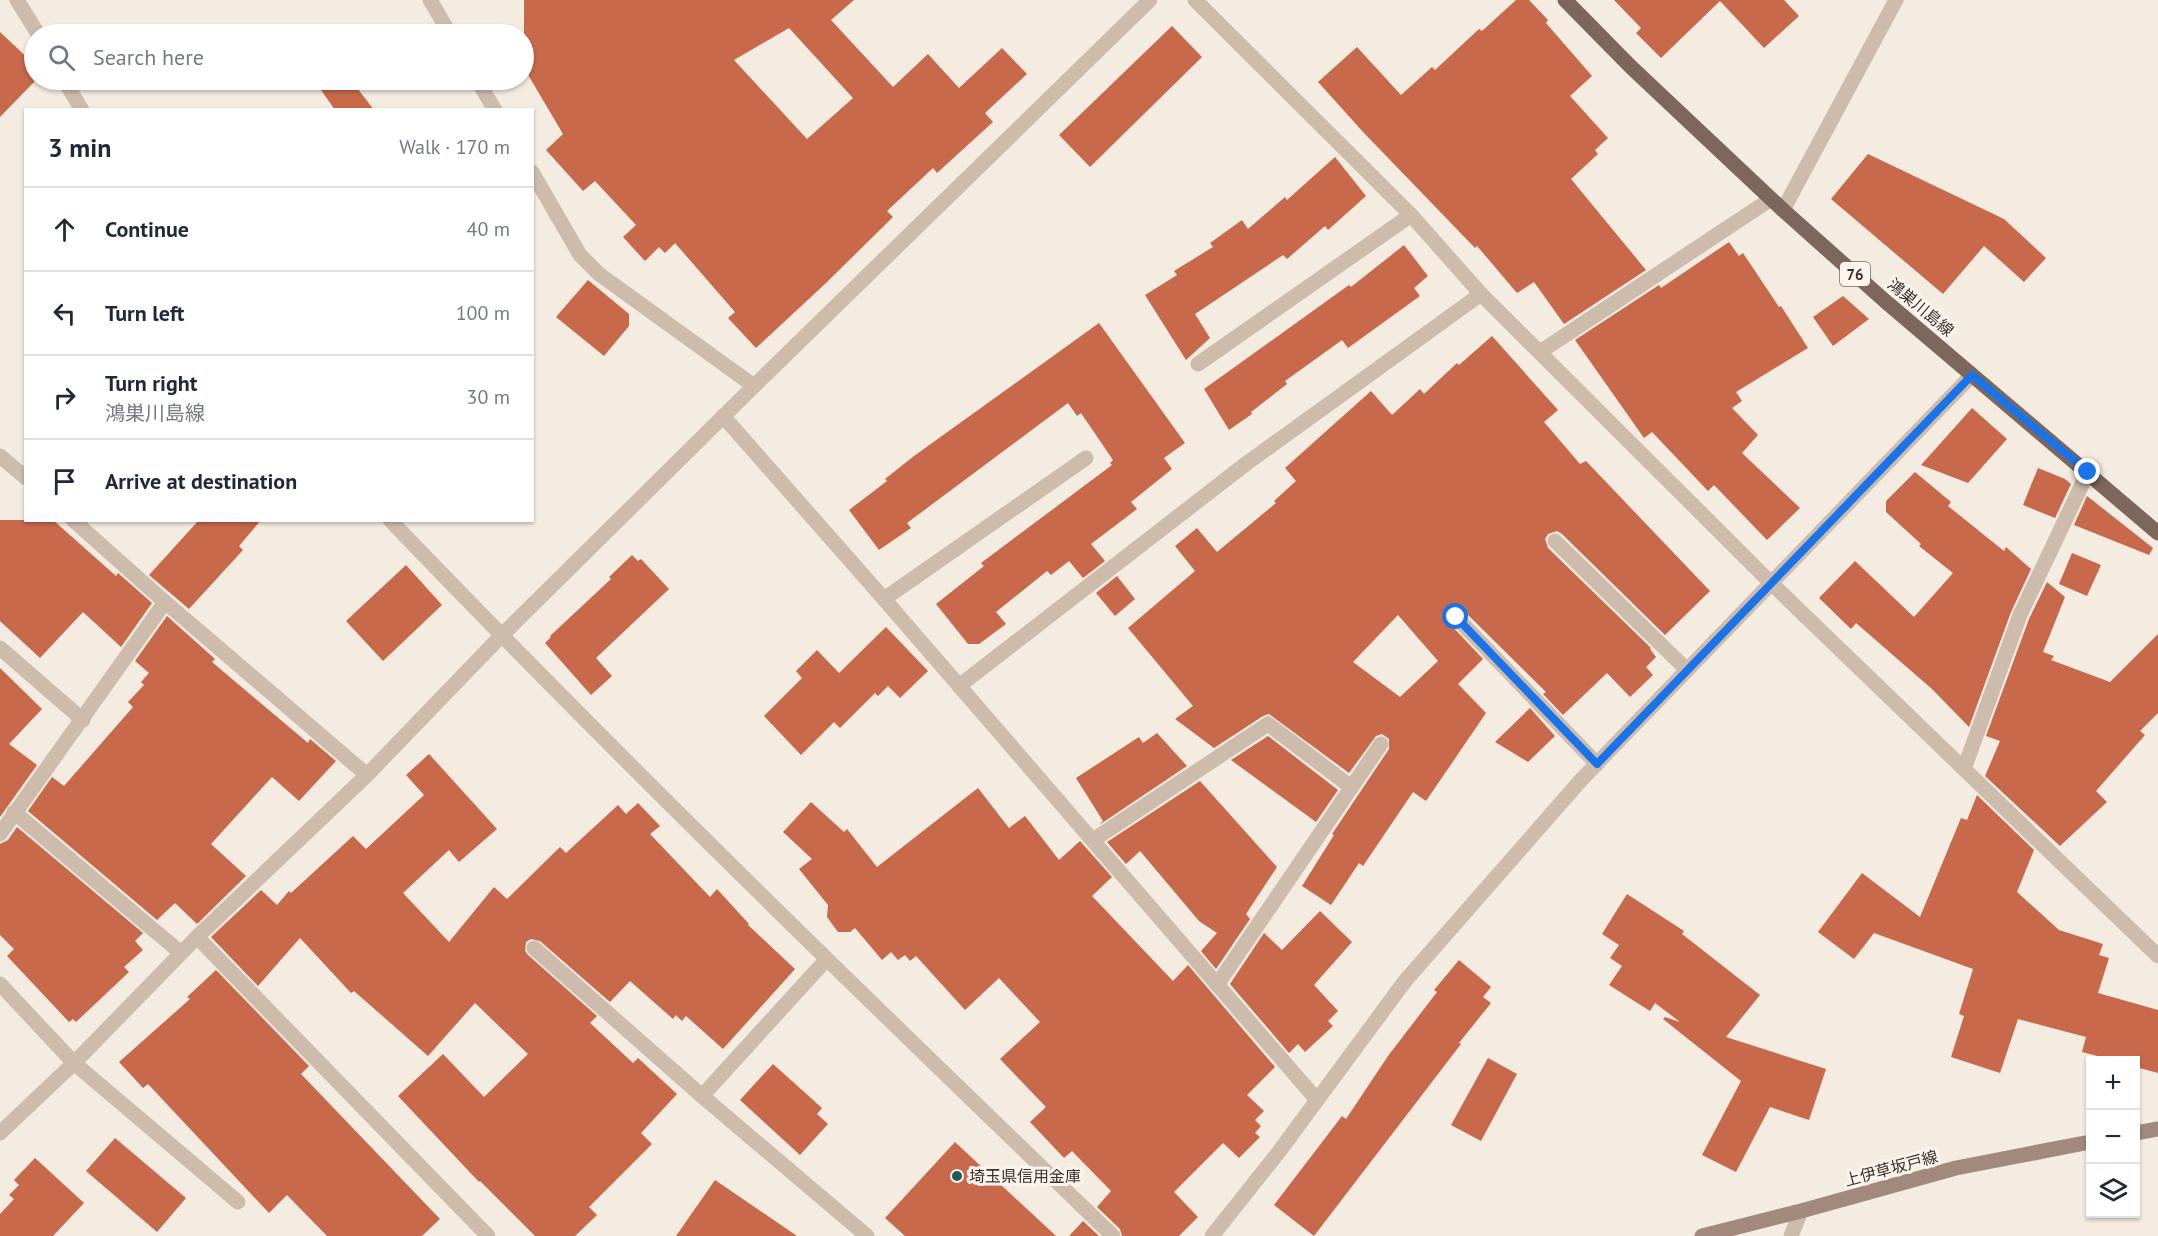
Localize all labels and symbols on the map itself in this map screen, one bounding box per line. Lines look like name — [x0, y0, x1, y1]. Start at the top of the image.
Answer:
road number: 76 — [1840, 262, 1870, 286]
street label: 鴻巣川島線 — [1884, 274, 1958, 340]
route end — [2074, 458, 2100, 484]
route start — [1442, 603, 1468, 629]
street label: 上伊草坂戸線 — [1842, 1146, 1940, 1190]
place label: 埼玉県信用金庫 — [969, 1166, 1081, 1186]
marker: 埼玉県信用金庫 — [950, 1169, 964, 1183]

